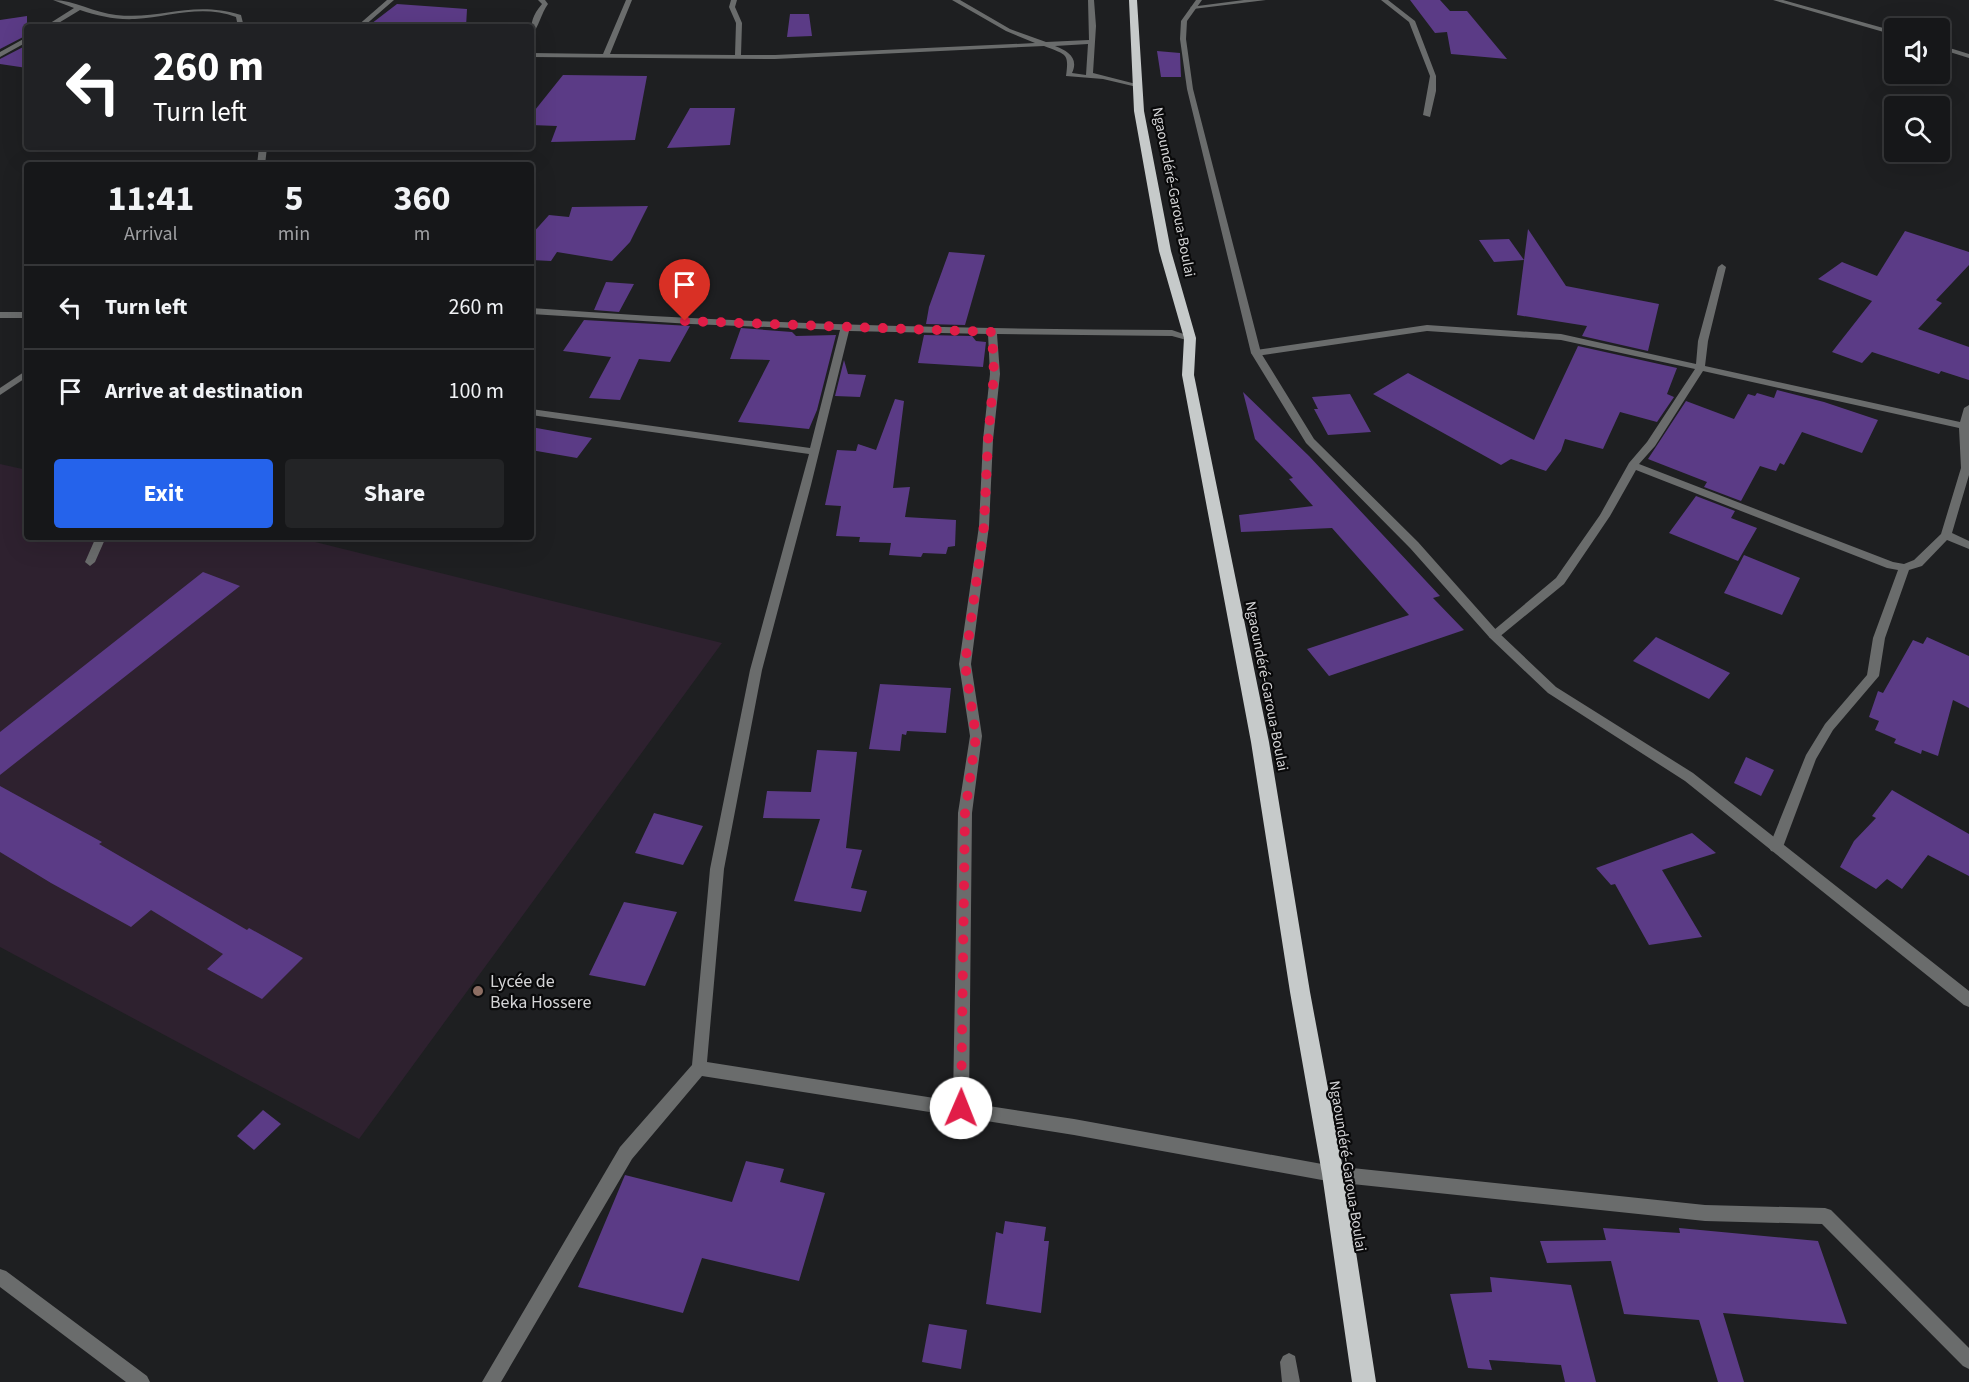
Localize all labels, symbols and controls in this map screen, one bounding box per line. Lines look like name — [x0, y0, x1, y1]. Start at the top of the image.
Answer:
map controls — [1884, 18, 1950, 162]
button: sound — [1884, 18, 1950, 84]
text: 260 m — [153, 37, 264, 97]
icon: left — [54, 48, 132, 126]
text: Turn left — [153, 93, 247, 132]
button: search — [1884, 96, 1950, 162]
street label: Ngaoundéré-Garoua-Boulai — [1147, 105, 1200, 279]
text: 11:41 — [107, 173, 194, 224]
text: 5 — [284, 173, 303, 224]
text: 360 — [394, 173, 451, 224]
text: Arrival — [124, 220, 178, 248]
text: min — [278, 220, 310, 248]
text: m — [414, 220, 430, 248]
pin — [659, 259, 710, 321]
icon: arrive — [668, 268, 701, 301]
icon: left — [54, 291, 87, 324]
text: Turn left — [105, 291, 187, 323]
text: 260 m — [449, 291, 504, 323]
icon: arrive — [54, 375, 87, 408]
text: Arrive at destination — [105, 375, 303, 407]
text: 100 m — [449, 375, 504, 407]
button: Exit — [54, 459, 273, 528]
button: Share — [285, 459, 504, 528]
street label: Ngaoundéré-Garoua-Boulai — [1240, 599, 1293, 773]
place label: Lycée de Beka Hossere — [490, 969, 591, 1015]
marker: Lycée de Beka Hossere — [471, 984, 485, 998]
position arrow — [929, 1076, 993, 1140]
street label: Ngaoundéré-Garoua-Boulai — [1324, 1079, 1371, 1253]

